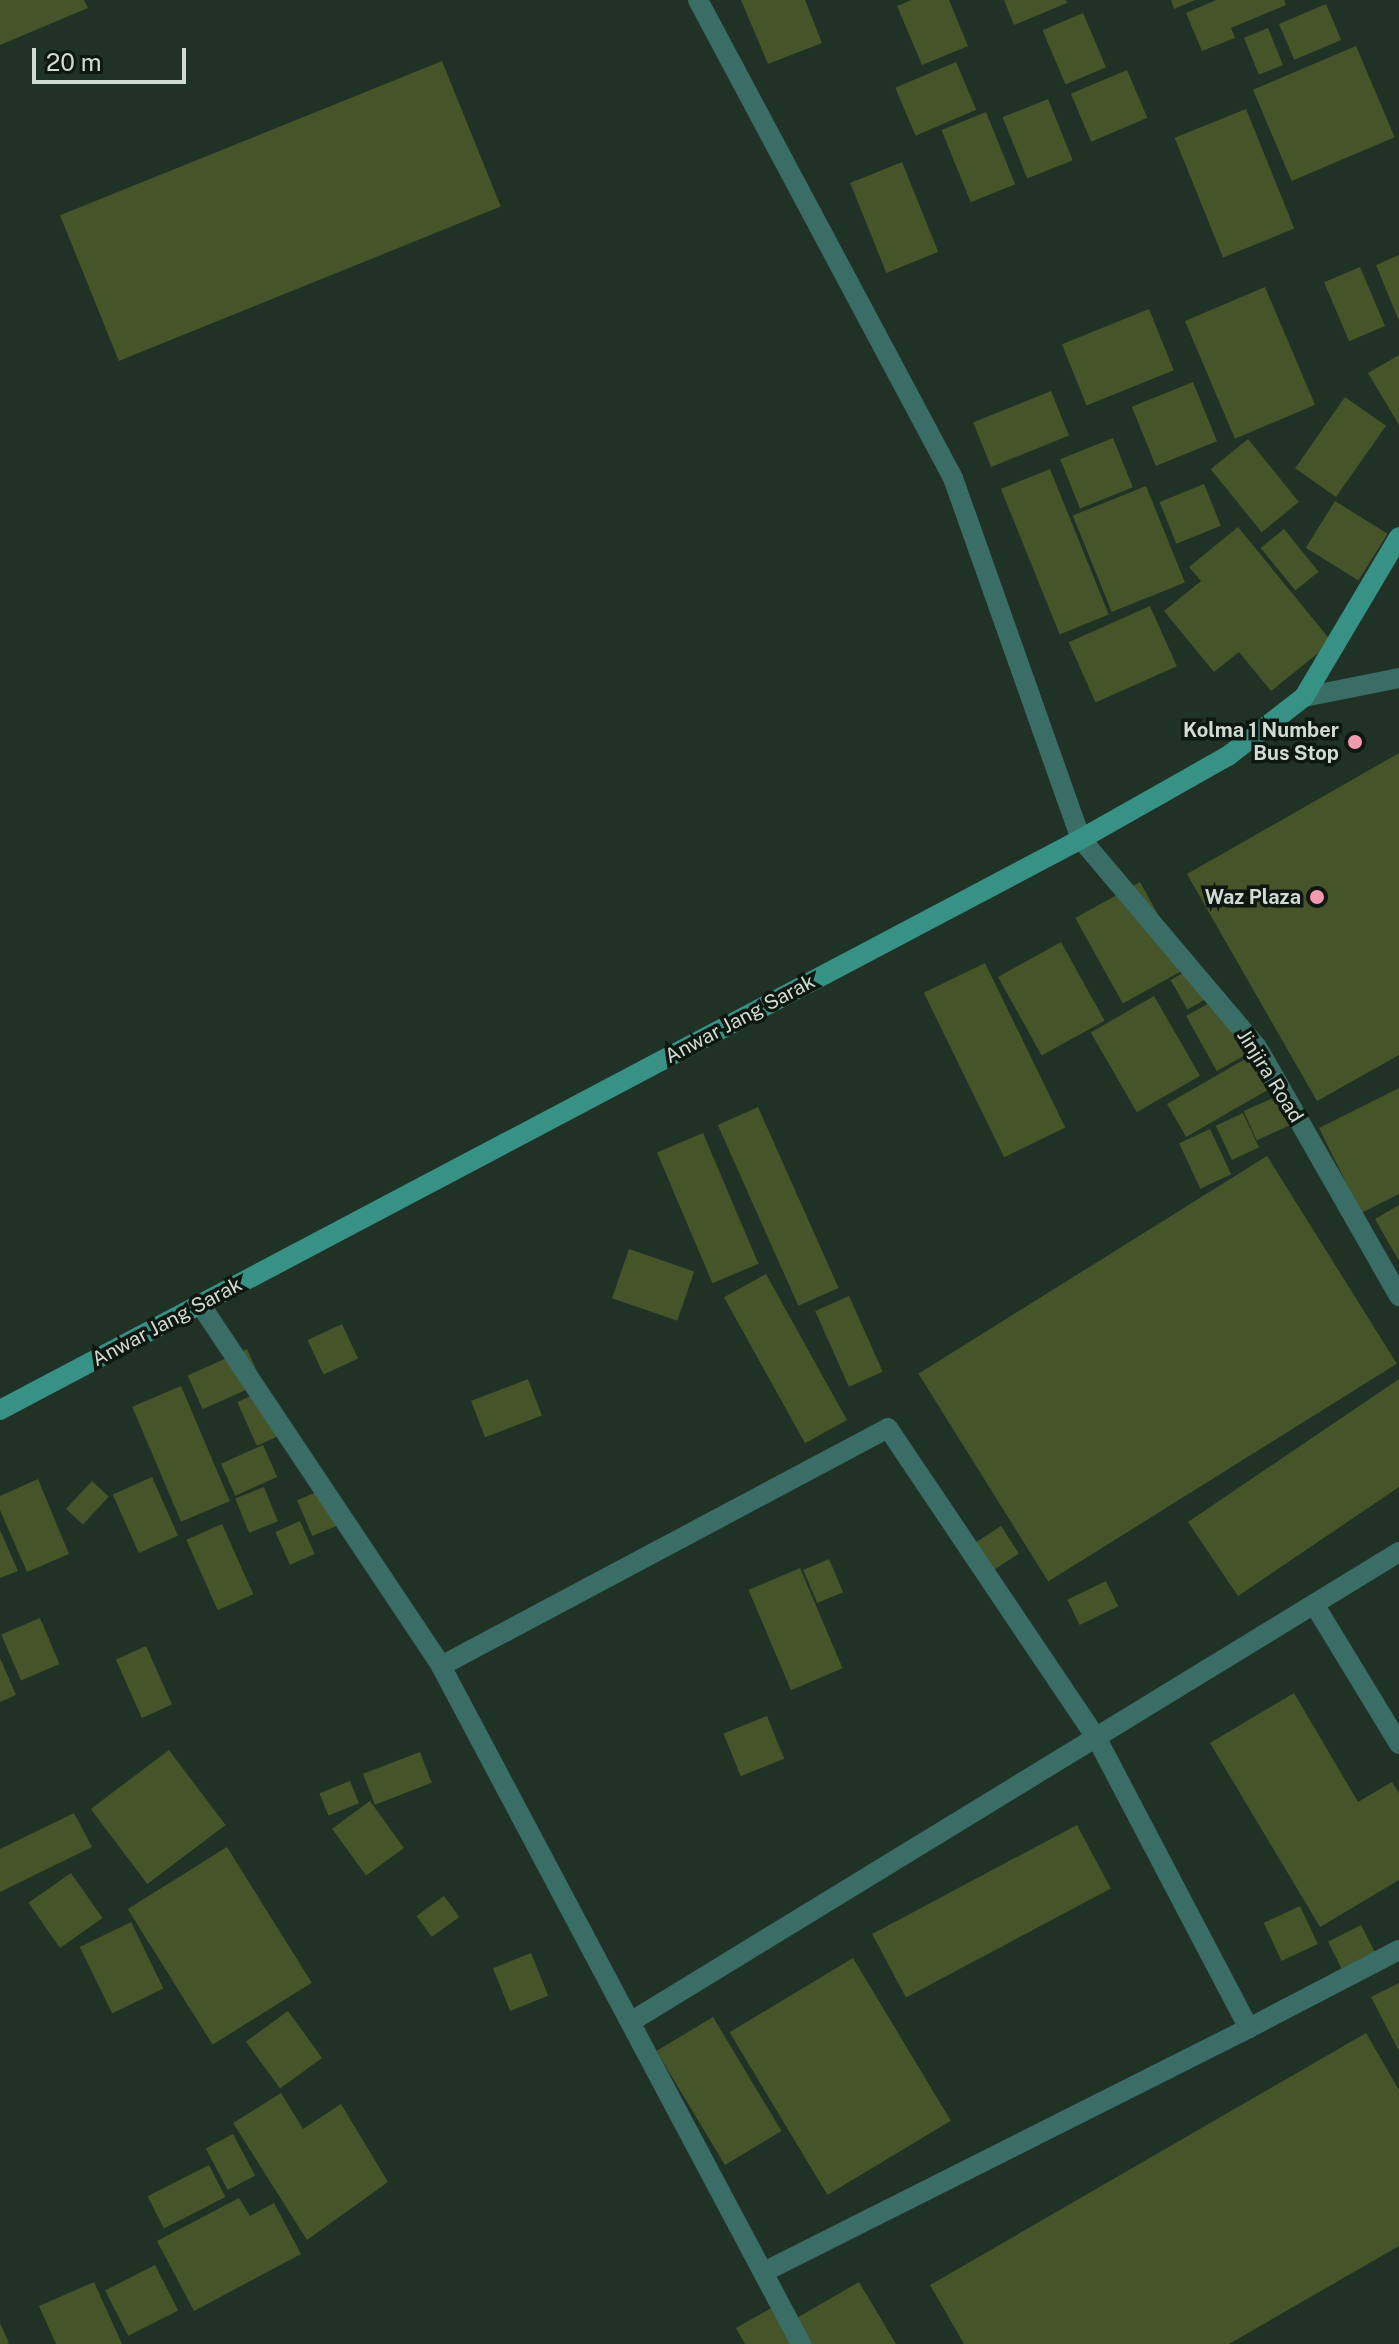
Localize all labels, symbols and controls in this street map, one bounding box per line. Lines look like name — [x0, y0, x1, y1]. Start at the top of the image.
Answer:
scale bar — [36, 32, 190, 82]
text: 20 m — [46, 48, 102, 76]
place label: Kolma 1 Number Bus Stop — [1183, 718, 1339, 765]
marker: Kolma 1 Number Bus Stop — [1346, 733, 1364, 751]
place label: Waz Plaza — [1205, 885, 1301, 909]
marker: Waz Plaza — [1308, 888, 1326, 906]
street label: Anwar Jang Sarak — [661, 969, 819, 1069]
street label: Jinjira Road — [1232, 1025, 1308, 1127]
street label: Anwar Jang Sarak — [88, 1272, 246, 1372]

